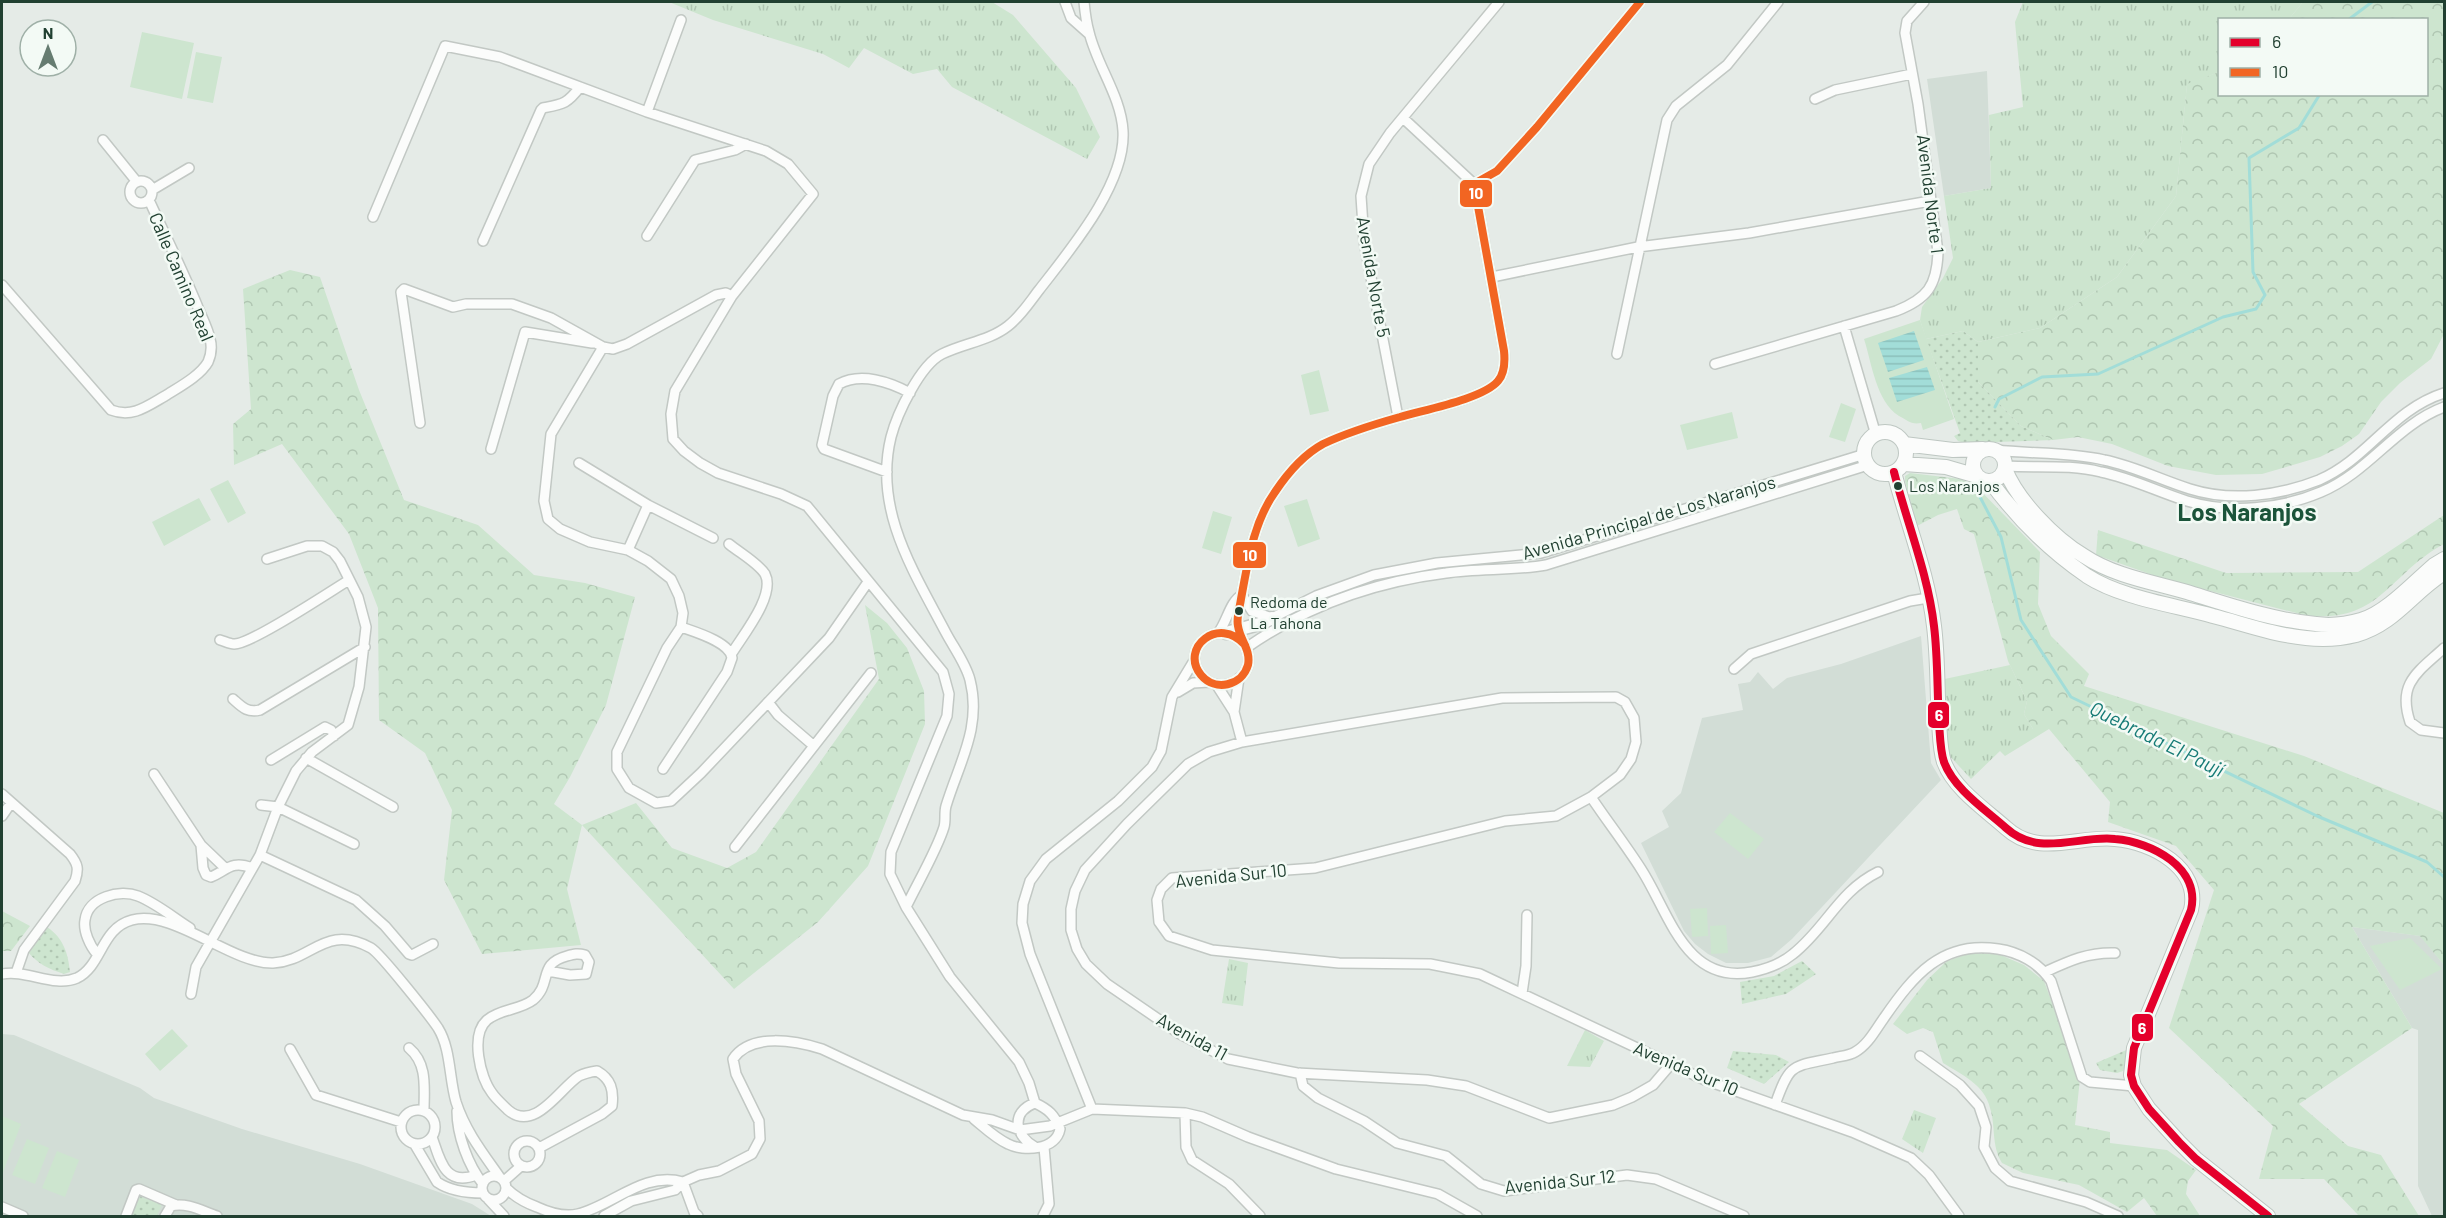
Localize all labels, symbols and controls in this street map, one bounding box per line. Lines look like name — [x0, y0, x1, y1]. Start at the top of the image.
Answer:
north arrow — [18, 18, 78, 78]
legend — [2218, 18, 2428, 96]
text: N — [43, 23, 53, 42]
text: 6 — [2272, 30, 2281, 52]
text: 10 — [2272, 60, 2288, 82]
street label: Avenida Norte 1 — [1913, 133, 1949, 255]
line badge: 10 — [1459, 179, 1493, 208]
text: 10 — [1469, 183, 1483, 202]
street label: Calle Camino Real — [145, 209, 219, 344]
street label: Avenida Norte 5 — [1352, 215, 1395, 339]
street label: Avenida Principal de Los Naranjos — [1520, 470, 1778, 564]
place label: Los Naranjos — [1909, 476, 2000, 495]
marker: Los Naranjos — [1892, 480, 1904, 492]
district label: Los Naranjos — [2178, 497, 2316, 526]
line badge: 10 — [1232, 541, 1267, 569]
text: 10 — [1243, 545, 1257, 564]
place label: Redoma de La Tahona — [1250, 592, 1328, 632]
marker: Redoma de La Tahona — [1233, 605, 1245, 617]
water label: Quebrada El Paují — [2086, 695, 2230, 782]
line badge: 6 — [1927, 701, 1950, 729]
text: 6 — [1935, 705, 1944, 724]
street label: Avenida Sur 10 — [1174, 858, 1288, 892]
street label: Avenida 11 — [1153, 1008, 1232, 1065]
line badge: 6 — [2131, 1013, 2154, 1042]
text: 6 — [2138, 1018, 2147, 1037]
street label: Avenida Sur 10 — [1631, 1036, 1742, 1100]
street label: Avenida Sur 12 — [1503, 1164, 1616, 1198]

